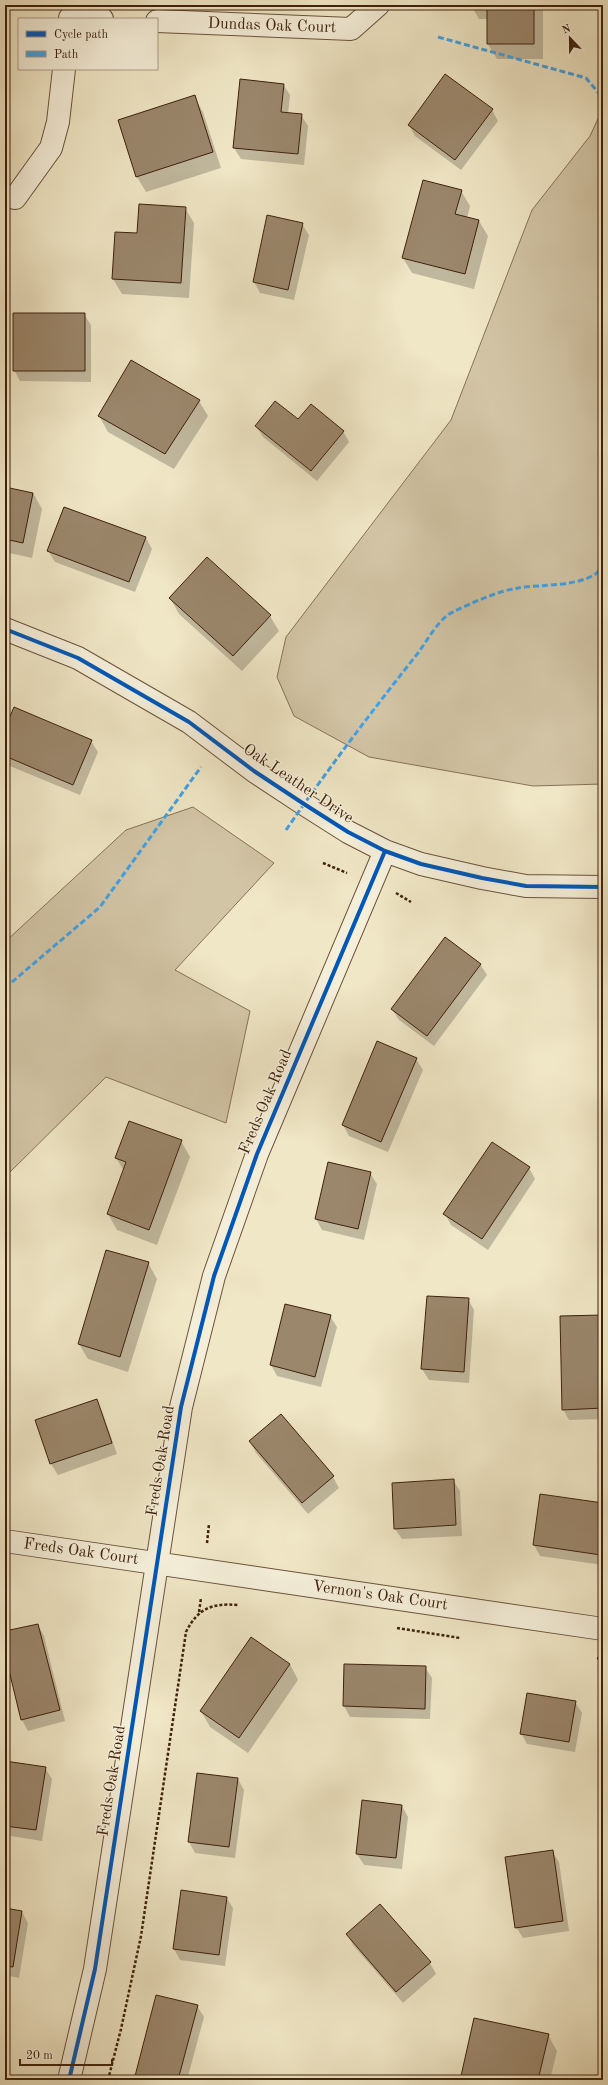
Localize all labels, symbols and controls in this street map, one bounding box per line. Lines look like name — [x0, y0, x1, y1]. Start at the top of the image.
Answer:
street label: Dundas Oak Court — [207, 16, 337, 36]
legend — [18, 18, 158, 70]
north arrow — [550, 18, 590, 58]
text: N — [561, 23, 573, 37]
text: Cycle path — [54, 29, 109, 41]
text: Path — [54, 49, 79, 61]
street label: Oak Leather Drive — [240, 741, 356, 827]
street label: Freds Oak Road — [237, 1047, 295, 1157]
street label: Freds Oak Road — [144, 1404, 178, 1518]
street label: Freds Oak Court — [23, 1536, 140, 1568]
street label: Vernon's Oak Court — [311, 1579, 449, 1613]
street label: Freds Oak Road — [95, 1724, 129, 1838]
scale bar — [20, 2041, 112, 2067]
text: 20 m — [26, 2050, 53, 2062]

